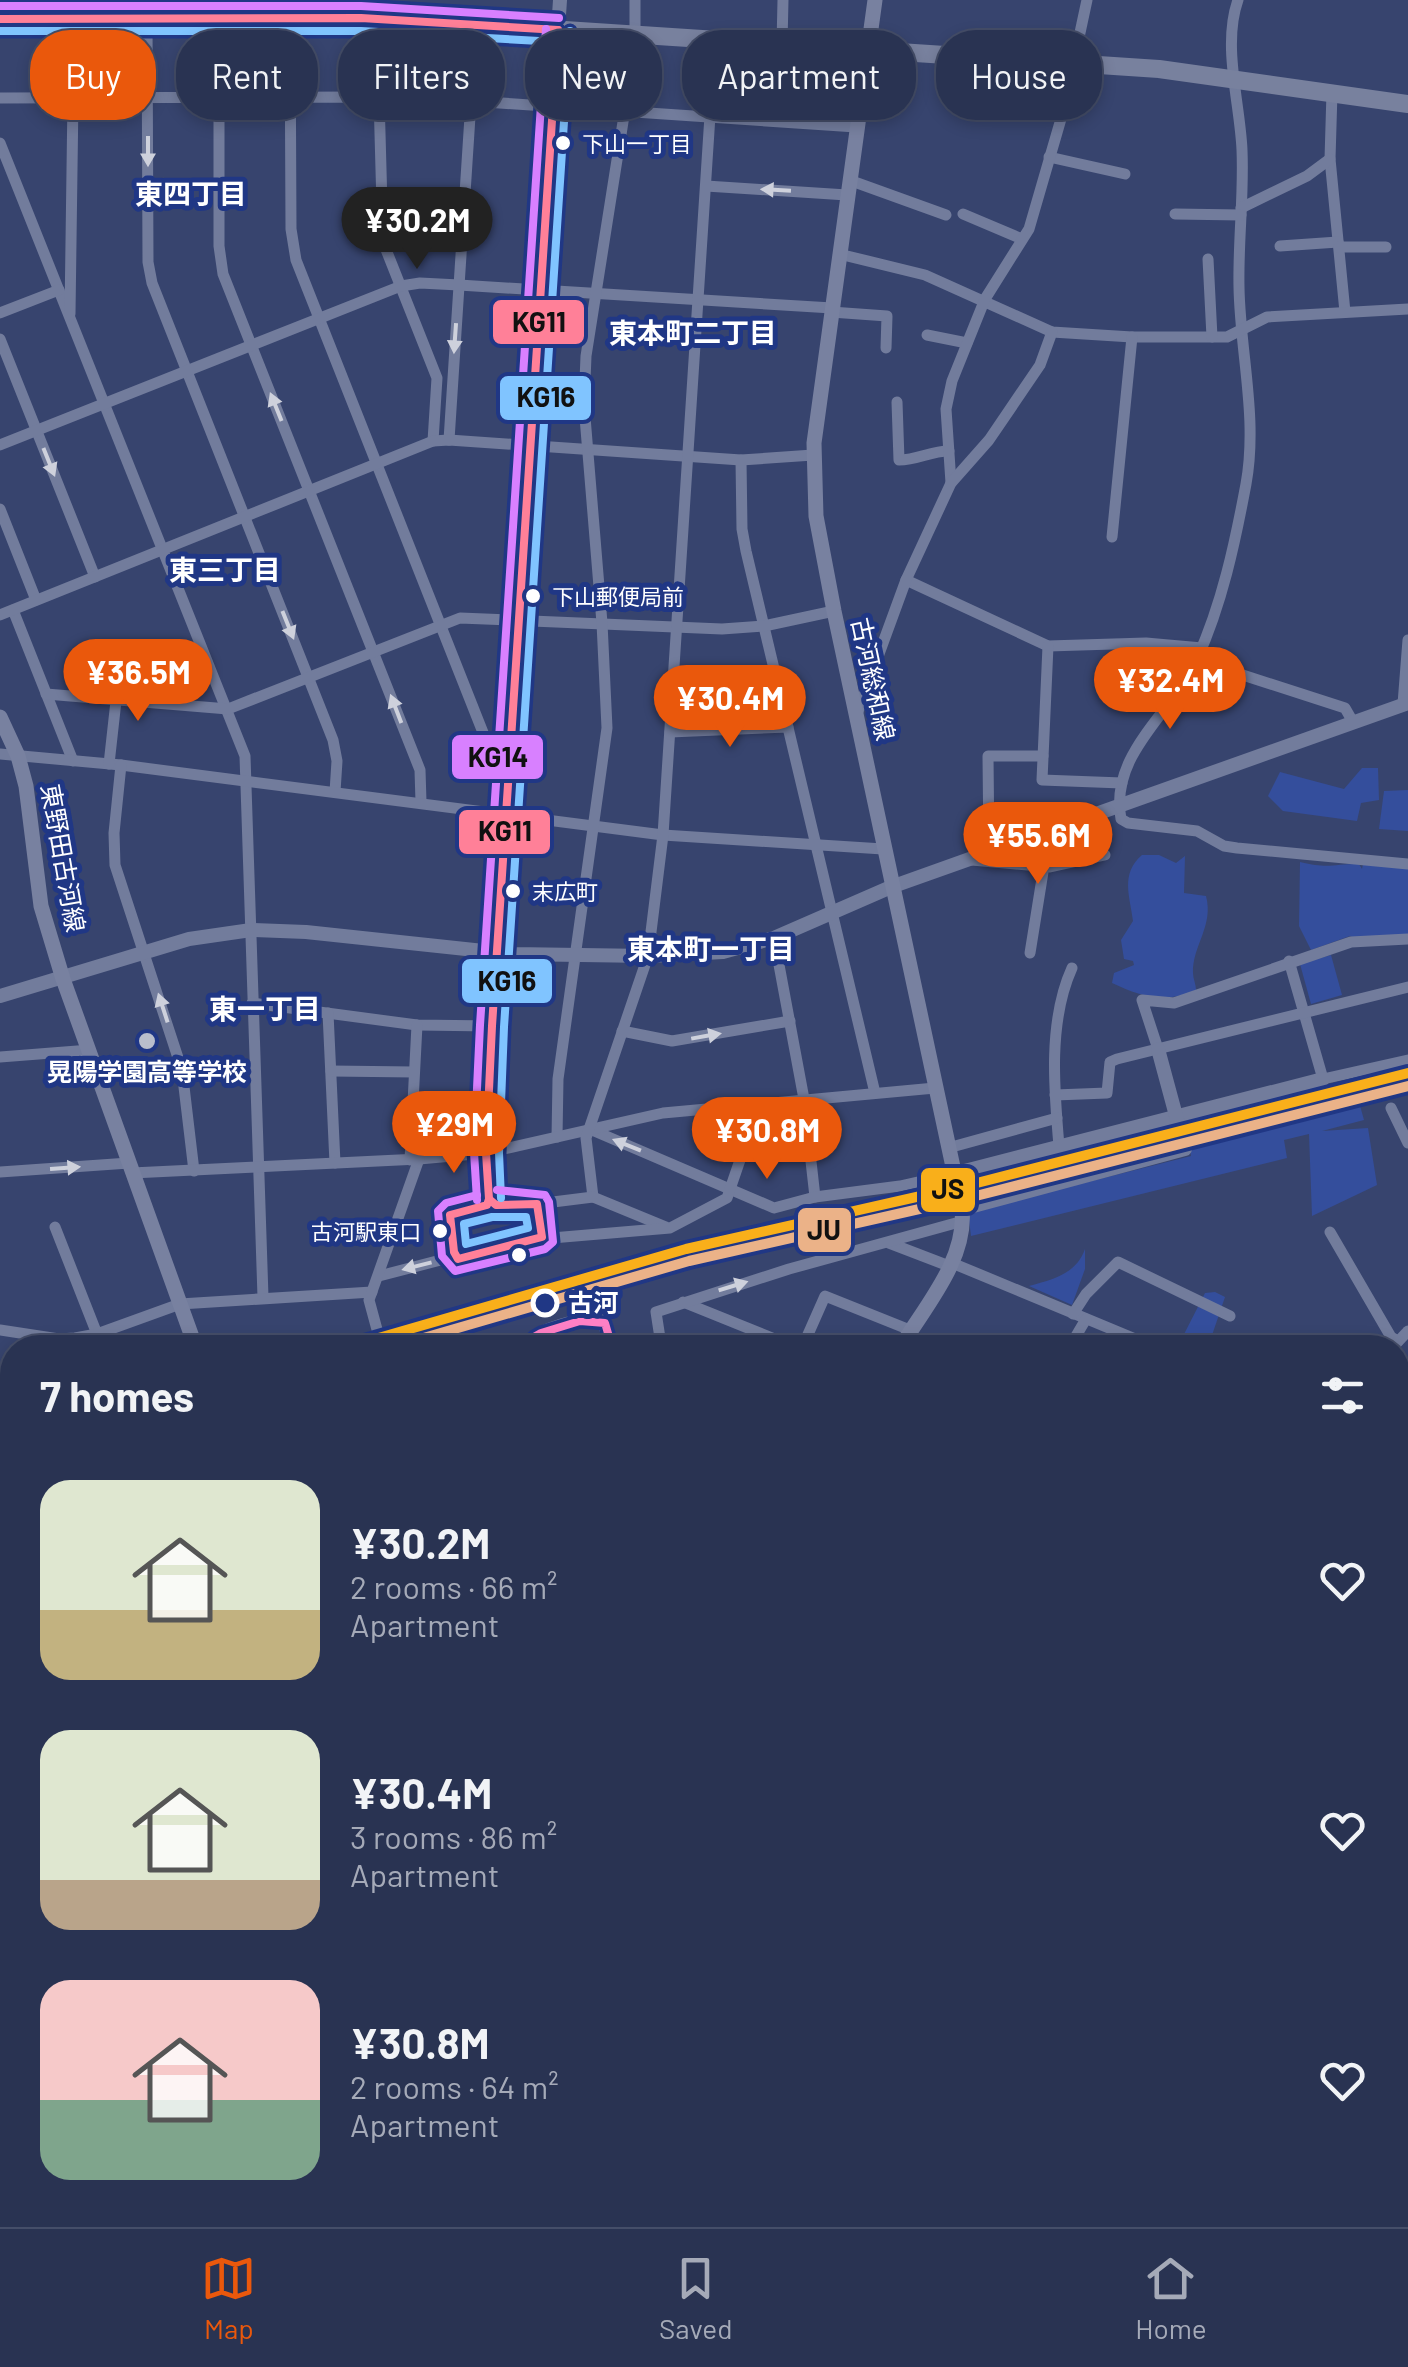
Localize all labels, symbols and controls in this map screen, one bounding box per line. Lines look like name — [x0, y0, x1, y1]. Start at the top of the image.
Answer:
chip: Buy — [30, 30, 156, 120]
chip: Rent — [176, 30, 318, 120]
chip: Filters — [338, 30, 505, 120]
chip: New — [525, 30, 662, 120]
chip: Apartment — [682, 30, 916, 120]
chip: House — [936, 30, 1102, 120]
place label: 下山一丁目 — [582, 130, 692, 156]
marker: 下山一丁目 — [553, 133, 573, 153]
one-way arrow — [140, 136, 156, 168]
district label: 東四丁目 — [135, 176, 247, 210]
one-way arrow — [760, 182, 792, 198]
pin: ¥30.2M — [336, 187, 498, 272]
text: ¥30.2M — [364, 200, 470, 238]
line badge: KG11 — [491, 298, 586, 346]
text: KG11 — [512, 304, 566, 338]
district label: 東本町二丁目 — [609, 315, 777, 349]
one-way arrow — [447, 322, 463, 354]
line badge: KG16 — [498, 374, 593, 422]
text: KG16 — [517, 379, 575, 413]
one-way arrow — [268, 392, 284, 422]
one-way arrow — [41, 447, 57, 477]
district label: 東三丁目 — [169, 552, 281, 586]
place label: 下山郵便局前 — [552, 583, 684, 609]
marker: 下山郵便局前 — [523, 586, 543, 606]
one-way arrow — [280, 610, 296, 640]
street label: 古河総和線 — [846, 615, 902, 743]
pin: ¥36.5M — [57, 639, 219, 724]
pin: ¥32.4M — [1089, 647, 1251, 732]
text: ¥36.5M — [85, 652, 191, 690]
text: ¥32.4M — [1116, 660, 1224, 698]
pin: ¥30.4M — [649, 665, 811, 750]
text: ¥30.4M — [676, 678, 784, 716]
one-way arrow — [388, 694, 403, 724]
line badge: KG14 — [450, 733, 545, 781]
text: KG14 — [468, 739, 528, 773]
street label: 東野田古河線 — [36, 781, 92, 934]
pin: ¥55.6M — [957, 802, 1119, 887]
line badge: KG11 — [457, 808, 552, 856]
text: KG11 — [478, 813, 532, 847]
text: ¥55.6M — [985, 815, 1091, 853]
place label: 末広町 — [532, 878, 598, 904]
marker: 末広町 — [503, 881, 523, 901]
district label: 東本町一丁目 — [627, 931, 795, 965]
line badge: KG16 — [460, 957, 554, 1005]
text: KG16 — [478, 963, 536, 997]
district label: 東一丁目 — [209, 991, 321, 1025]
one-way arrow — [154, 992, 169, 1022]
one-way arrow — [691, 1028, 722, 1043]
marker: 晃陽学園高等学校 — [136, 1030, 158, 1052]
place label: 晃陽学園高等学校 — [47, 1056, 247, 1086]
pin: ¥29M — [395, 1091, 513, 1176]
pin: ¥30.8M — [686, 1097, 848, 1182]
text: ¥29M — [414, 1104, 494, 1142]
text: ¥30.8M — [714, 1110, 820, 1148]
one-way arrow — [612, 1136, 642, 1152]
one-way arrow — [49, 1159, 81, 1175]
line badge: JS — [919, 1166, 977, 1214]
text: JS — [932, 1171, 964, 1205]
line badge: JU — [796, 1206, 853, 1254]
text: JU — [807, 1212, 841, 1246]
place label: 古河駅東口 — [311, 1218, 421, 1244]
marker: 古河駅東口 — [430, 1221, 450, 1241]
unlabelled marker — [509, 1245, 529, 1265]
one-way arrow — [401, 1259, 432, 1275]
one-way arrow — [718, 1278, 749, 1293]
place label: 古河 — [568, 1287, 618, 1317]
marker: 古河 — [532, 1290, 558, 1316]
icon: filters — [1315, 1368, 1370, 1423]
text: 7 homes — [40, 1370, 194, 1420]
text: ¥30.2M — [350, 1517, 490, 1567]
icon: home — [120, 1520, 240, 1640]
icon: heart — [1315, 1553, 1370, 1608]
text: 2 rooms · 66 m² — [350, 1567, 558, 1605]
text: Apartment — [350, 1605, 499, 1643]
text: ¥30.4M — [350, 1767, 492, 1817]
icon: home — [120, 1770, 240, 1890]
icon: heart — [1315, 1803, 1370, 1858]
text: 3 rooms · 86 m² — [350, 1817, 557, 1855]
text: Apartment — [350, 1855, 499, 1893]
text: ¥30.8M — [350, 2017, 490, 2067]
icon: home — [120, 2020, 240, 2140]
icon: heart — [1315, 2053, 1370, 2108]
text: 2 rooms · 64 m² — [350, 2067, 559, 2105]
text: Apartment — [350, 2105, 499, 2143]
tab: Map — [201, 2251, 256, 2345]
tab: Saved — [659, 2251, 732, 2345]
tab: Home — [1135, 2251, 1207, 2345]

